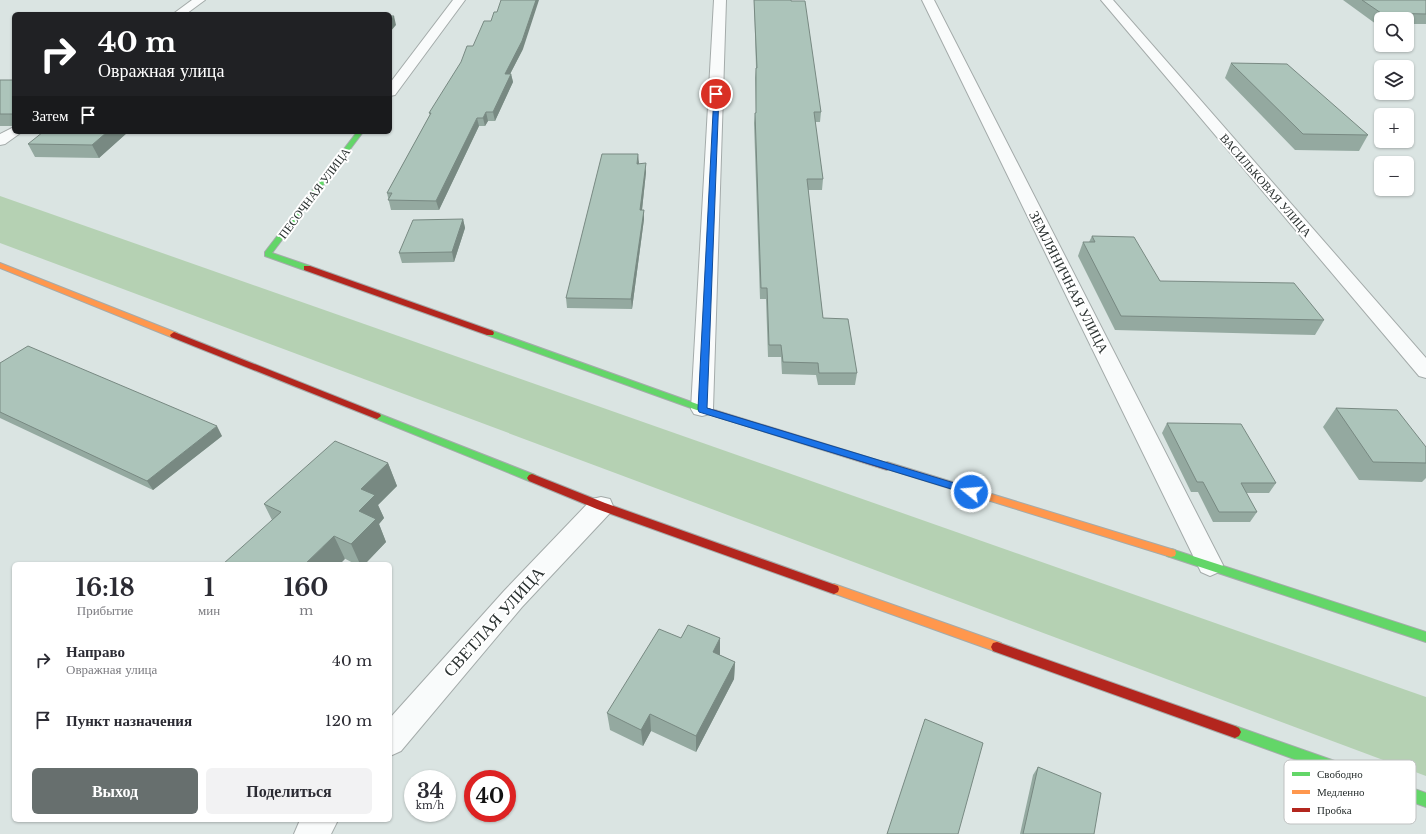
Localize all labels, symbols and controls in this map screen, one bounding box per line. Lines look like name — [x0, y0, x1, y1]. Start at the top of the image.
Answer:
map controls — [1374, 12, 1414, 196]
button: search — [1374, 12, 1414, 52]
text: 40 m — [98, 25, 176, 60]
icon: right — [32, 28, 84, 80]
text: Овражная улица — [98, 60, 224, 82]
button: layers — [1374, 60, 1414, 100]
pin — [699, 77, 733, 111]
icon: arrive — [705, 83, 727, 105]
icon: arrive — [77, 104, 99, 126]
text: Затем — [32, 106, 69, 125]
button: + — [1374, 108, 1414, 148]
street label: ВАСИЛЬКОВАЯ УЛИЦА — [1217, 130, 1315, 240]
street label: ПЕСОЧНАЯ УЛИЦА — [275, 144, 353, 242]
button: − — [1374, 156, 1414, 196]
street label: ЗЕМЛЯНИЧНАЯ УЛИЦА — [1025, 208, 1113, 357]
position arrow — [950, 471, 992, 513]
street label: СВЕТЛАЯ УЛИЦА — [439, 562, 549, 681]
text: 16:18 — [75, 573, 135, 602]
text: 1 — [204, 573, 214, 602]
text: 160 — [284, 573, 328, 602]
text: Прибытие — [77, 602, 133, 619]
text: мин — [198, 602, 220, 619]
text: m — [299, 602, 313, 619]
text: Направо — [66, 642, 125, 661]
icon: right — [32, 649, 54, 671]
text: 40 m — [332, 651, 372, 670]
text: Овражная улица — [66, 661, 157, 678]
icon: arrive — [32, 709, 54, 731]
text: Пункт назначения — [66, 711, 192, 730]
text: 120 m — [325, 711, 372, 730]
legend — [1284, 760, 1416, 824]
text: Свободно — [1317, 767, 1363, 781]
button: Выход — [32, 768, 198, 814]
button: Поделиться — [206, 768, 372, 814]
speed limit sign: 40 — [464, 770, 516, 822]
text: 34 — [417, 779, 443, 803]
text: Медленно — [1317, 785, 1365, 799]
text: km/h — [416, 799, 444, 812]
text: Пробка — [1317, 803, 1352, 817]

